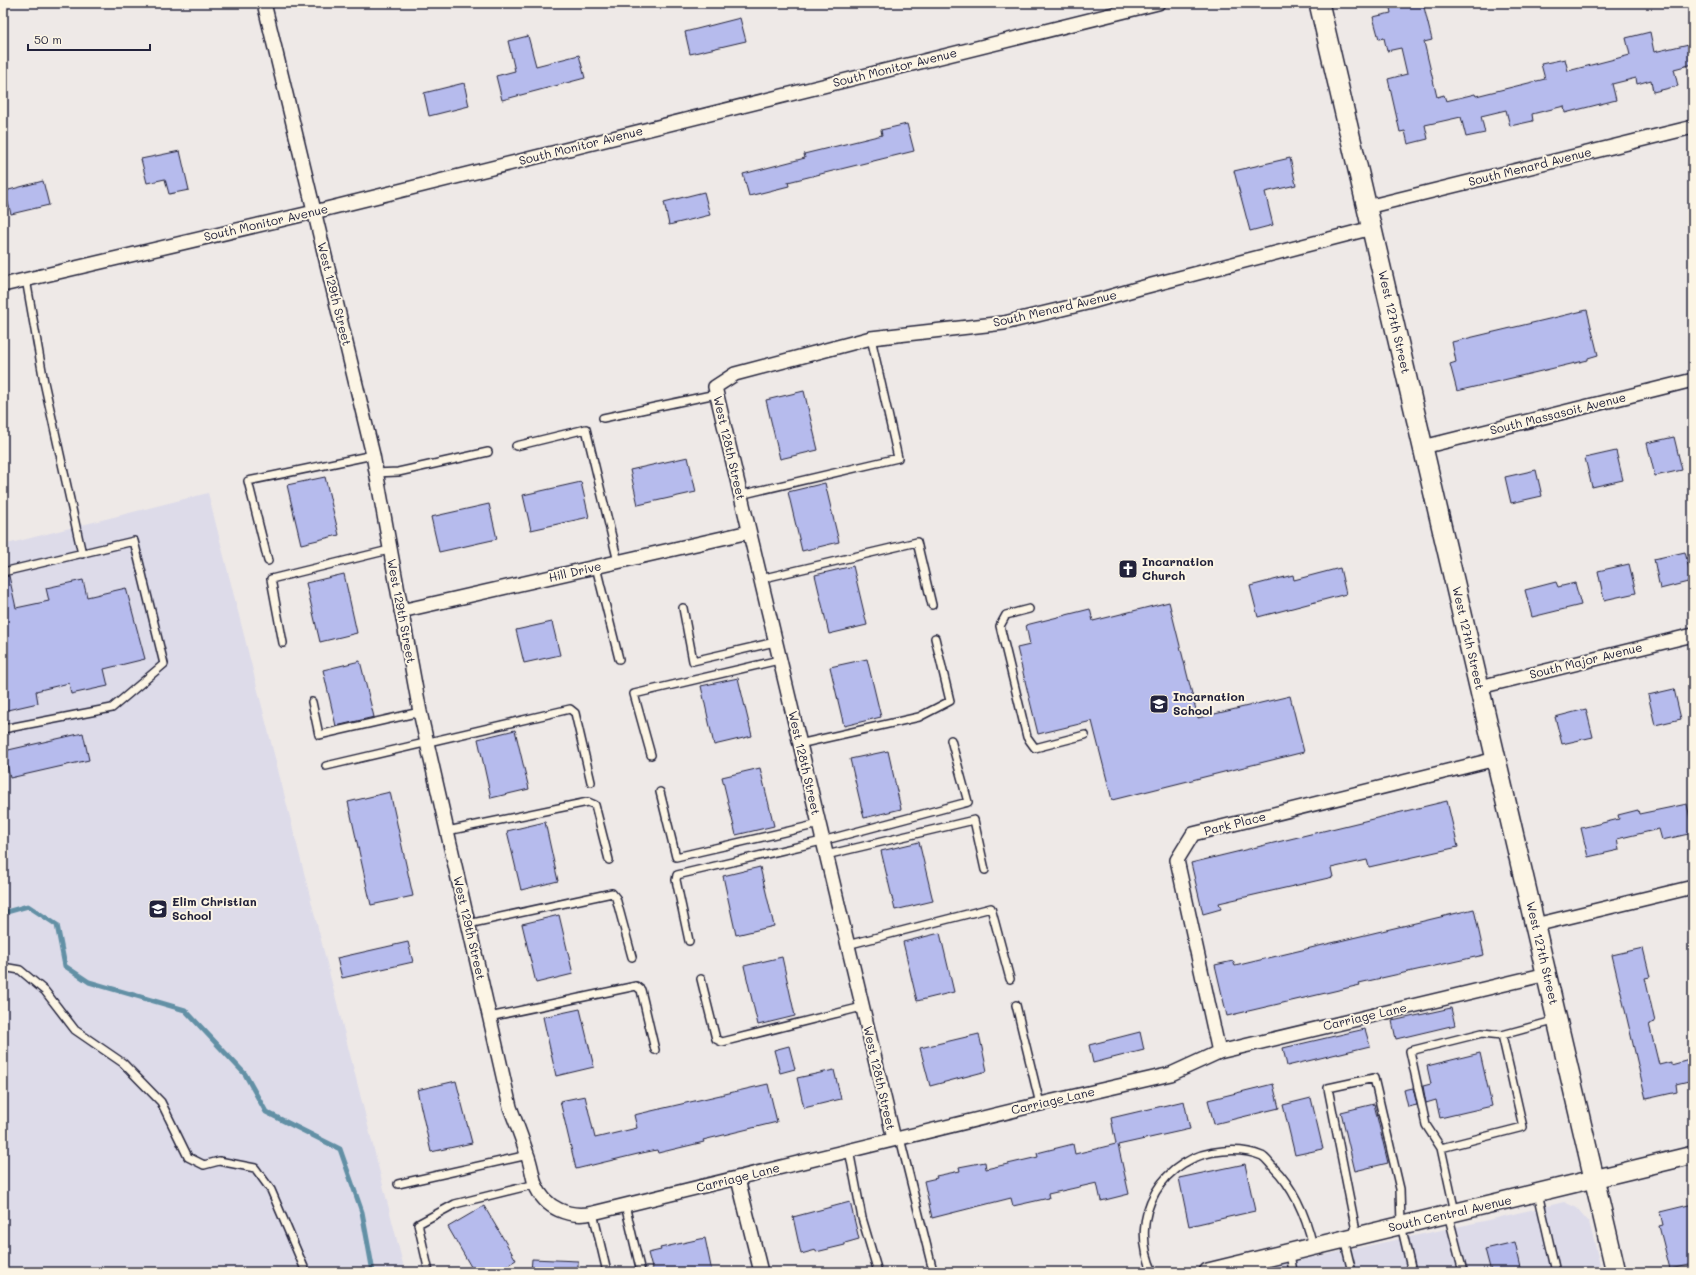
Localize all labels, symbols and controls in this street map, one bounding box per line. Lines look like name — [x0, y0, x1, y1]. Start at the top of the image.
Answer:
scale bar — [28, 26, 150, 52]
text: 50 m — [34, 31, 62, 47]
street label: South Monitor Avenue — [831, 44, 958, 90]
street label: South Monitor Avenue — [517, 122, 644, 168]
street label: South Menard Avenue — [1466, 143, 1593, 189]
street label: South Monitor Avenue — [202, 200, 330, 244]
street label: West 129th Street — [314, 240, 356, 347]
street label: West 127th Street — [1375, 268, 1415, 375]
street label: South Menard Avenue — [991, 286, 1118, 330]
street label: South Massasoit Avenue — [1488, 388, 1628, 438]
street label: West 128th Street — [710, 394, 750, 501]
place label: Incarnation Church — [1142, 553, 1214, 583]
street label: West 129th Street — [384, 557, 420, 664]
street label: Hill Drive — [547, 557, 603, 585]
church icon: Incarnation Church — [1117, 558, 1139, 580]
street label: West 127th Street — [1449, 584, 1489, 691]
street label: South Major Avenue — [1528, 638, 1644, 682]
place label: Incarnation School — [1173, 688, 1245, 718]
school or university icon: Incarnation School — [1148, 693, 1170, 715]
street label: West 128th Street — [785, 709, 825, 816]
street label: Park Place — [1202, 808, 1267, 838]
street label: West 129th Street — [450, 874, 490, 981]
place label: Elim Christian School — [172, 893, 257, 923]
school or university icon: Elim Christian School — [147, 898, 169, 920]
street label: West 127th Street — [1523, 899, 1563, 1006]
street label: Carriage Lane — [1321, 999, 1408, 1033]
street label: West 128th Street — [860, 1024, 900, 1131]
street label: Carriage Lane — [1009, 1083, 1096, 1117]
street label: Carriage Lane — [694, 1159, 781, 1195]
street label: South Central Avenue — [1387, 1191, 1513, 1235]

